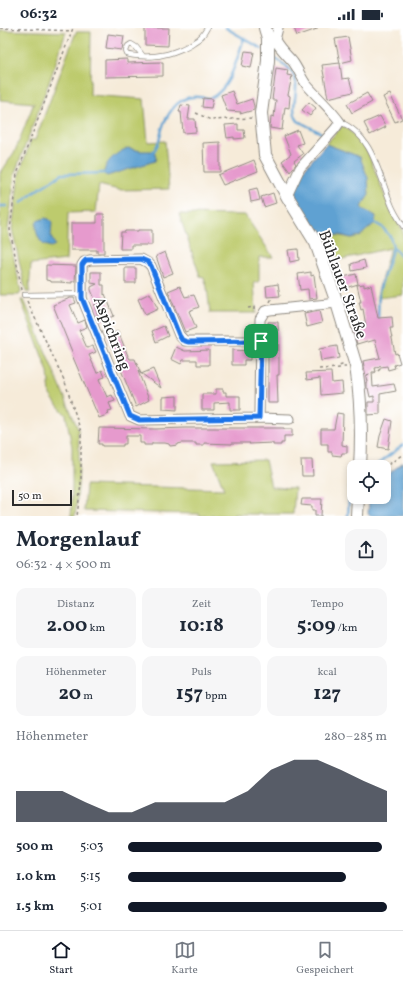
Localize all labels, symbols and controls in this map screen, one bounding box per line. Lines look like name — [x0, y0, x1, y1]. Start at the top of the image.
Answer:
text: 06:32 — [20, 4, 57, 25]
street label: Bühlauer Straße — [312, 227, 372, 342]
street label: Aspichring — [87, 294, 135, 374]
pin — [244, 324, 278, 358]
icon: arrive — [250, 330, 272, 352]
map controls — [347, 460, 391, 504]
button: locate — [347, 460, 391, 504]
scale bar — [12, 488, 72, 507]
text: 50 m — [18, 489, 42, 504]
text: Morgenlauf — [16, 525, 139, 556]
button: share — [345, 529, 387, 571]
text: 06:32 · 4 × 500 m — [16, 556, 111, 574]
text: Distanz — [57, 597, 95, 612]
text: Zeit — [192, 597, 211, 612]
text: Tempo — [311, 597, 344, 612]
text: 2.00 — [46, 612, 87, 640]
text: 10:18 — [179, 612, 224, 640]
text: 5:09 — [297, 612, 336, 640]
text: km — [87, 621, 105, 636]
text: /km — [336, 621, 358, 636]
text: Höhenmeter — [45, 665, 106, 680]
text: Puls — [191, 665, 212, 680]
text: kcal — [317, 665, 337, 680]
text: 20 — [59, 680, 81, 708]
text: 157 — [176, 680, 203, 708]
text: 127 — [313, 680, 341, 708]
text: m — [81, 689, 93, 704]
text: bpm — [203, 689, 227, 704]
text: Höhenmeter — [16, 728, 88, 746]
text: 280–285 m — [324, 728, 387, 746]
text: 500 m — [16, 838, 53, 856]
text: 5:03 — [80, 838, 103, 856]
text: 1.0 km — [16, 868, 56, 886]
text: 5:15 — [80, 868, 101, 886]
text: 1.5 km — [16, 898, 54, 916]
text: 5:01 — [80, 898, 102, 916]
tab: Start — [49, 939, 73, 978]
tab: Karte — [171, 939, 198, 978]
tab: Gespeichert — [296, 939, 354, 978]

